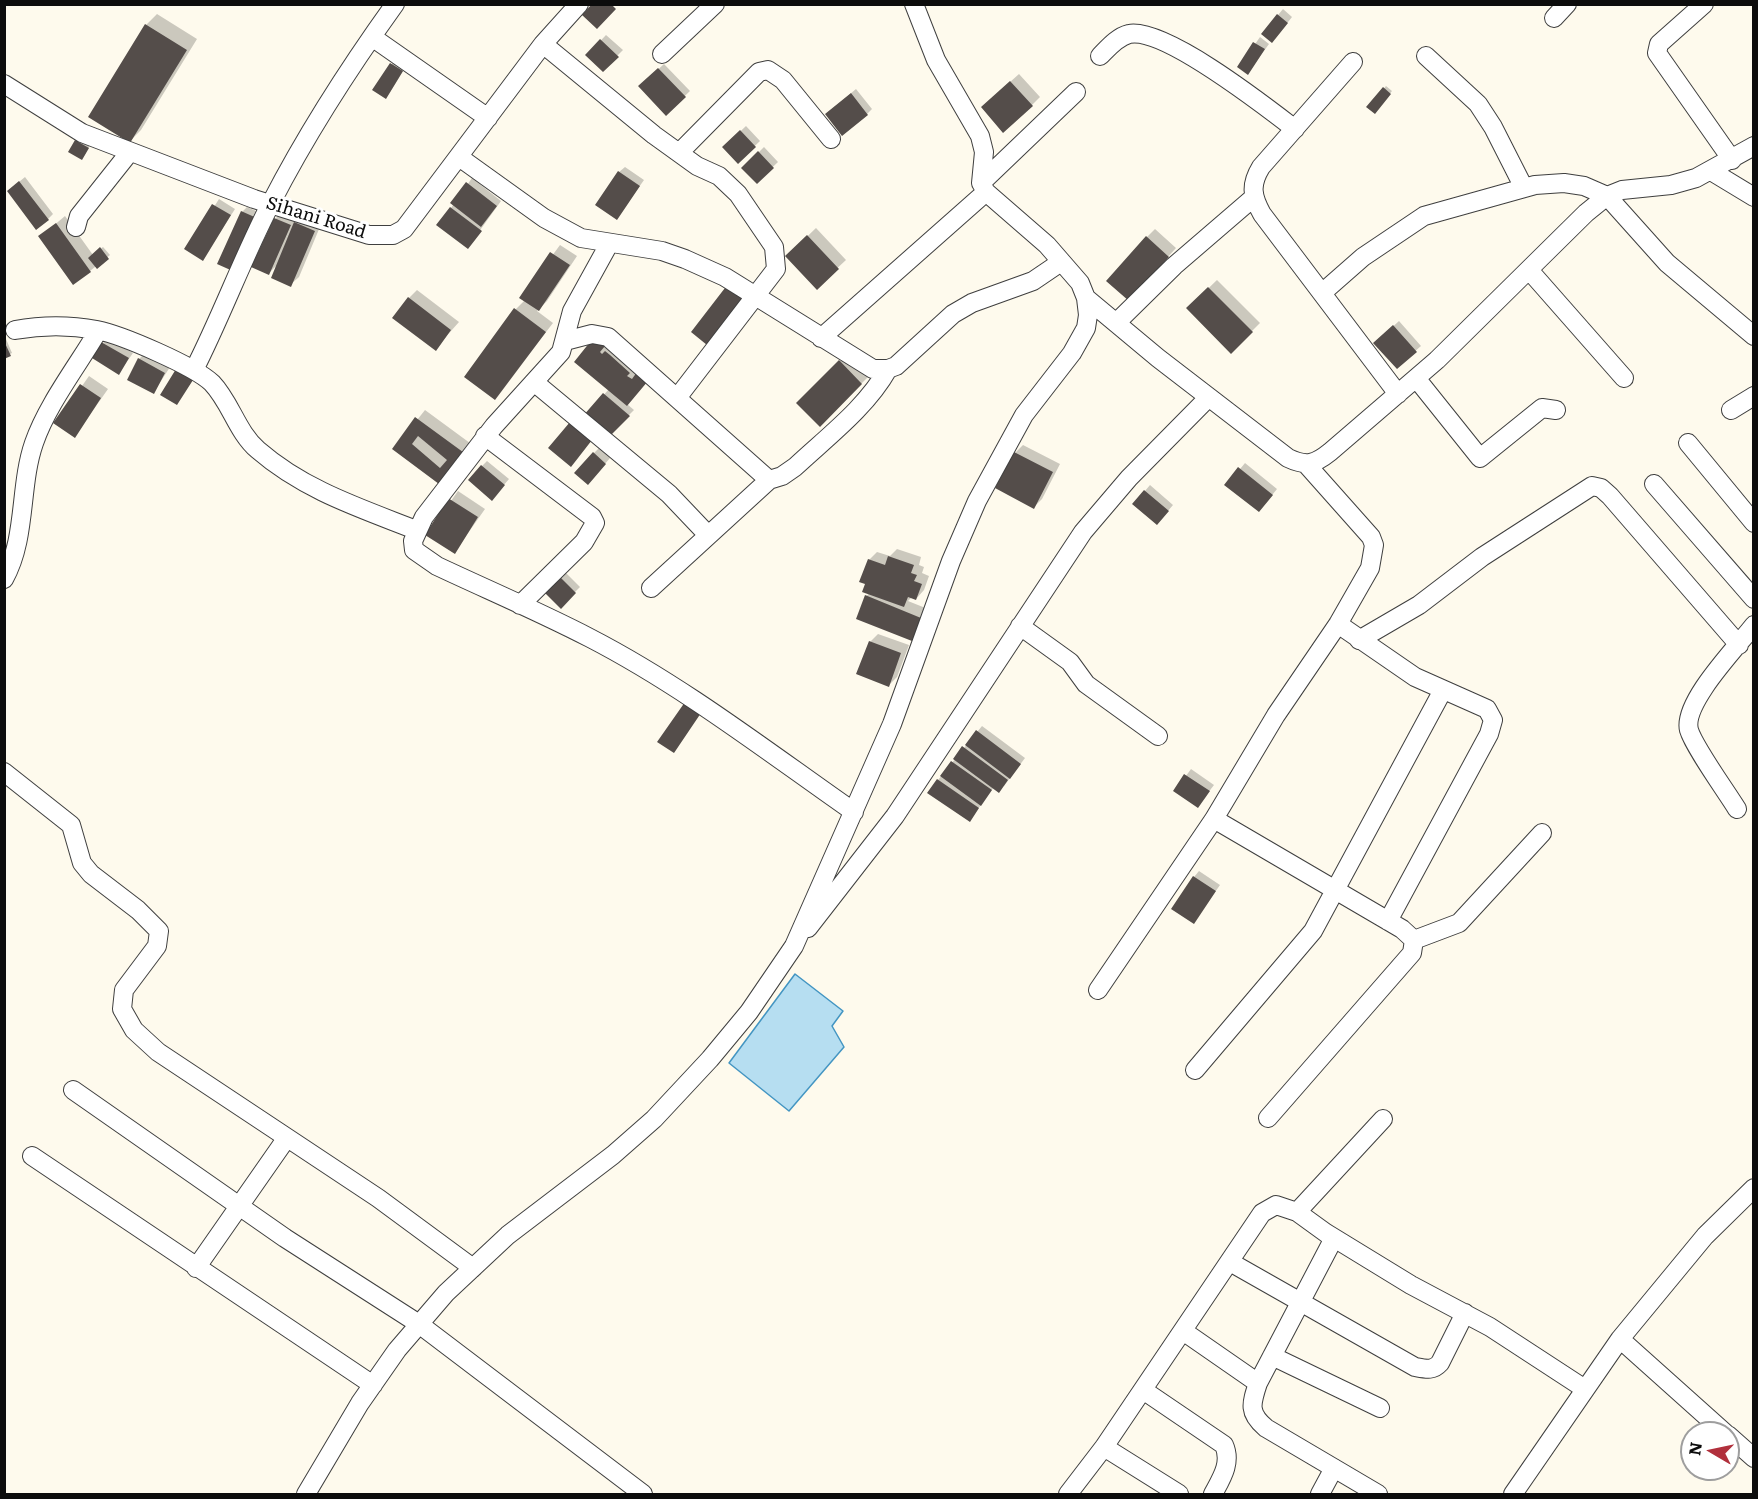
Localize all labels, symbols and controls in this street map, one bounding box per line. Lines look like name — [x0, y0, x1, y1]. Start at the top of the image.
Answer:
street label: Sihani Road — [263, 193, 369, 243]
north arrow — [1680, 1421, 1740, 1481]
text: N — [1681, 1440, 1707, 1457]

